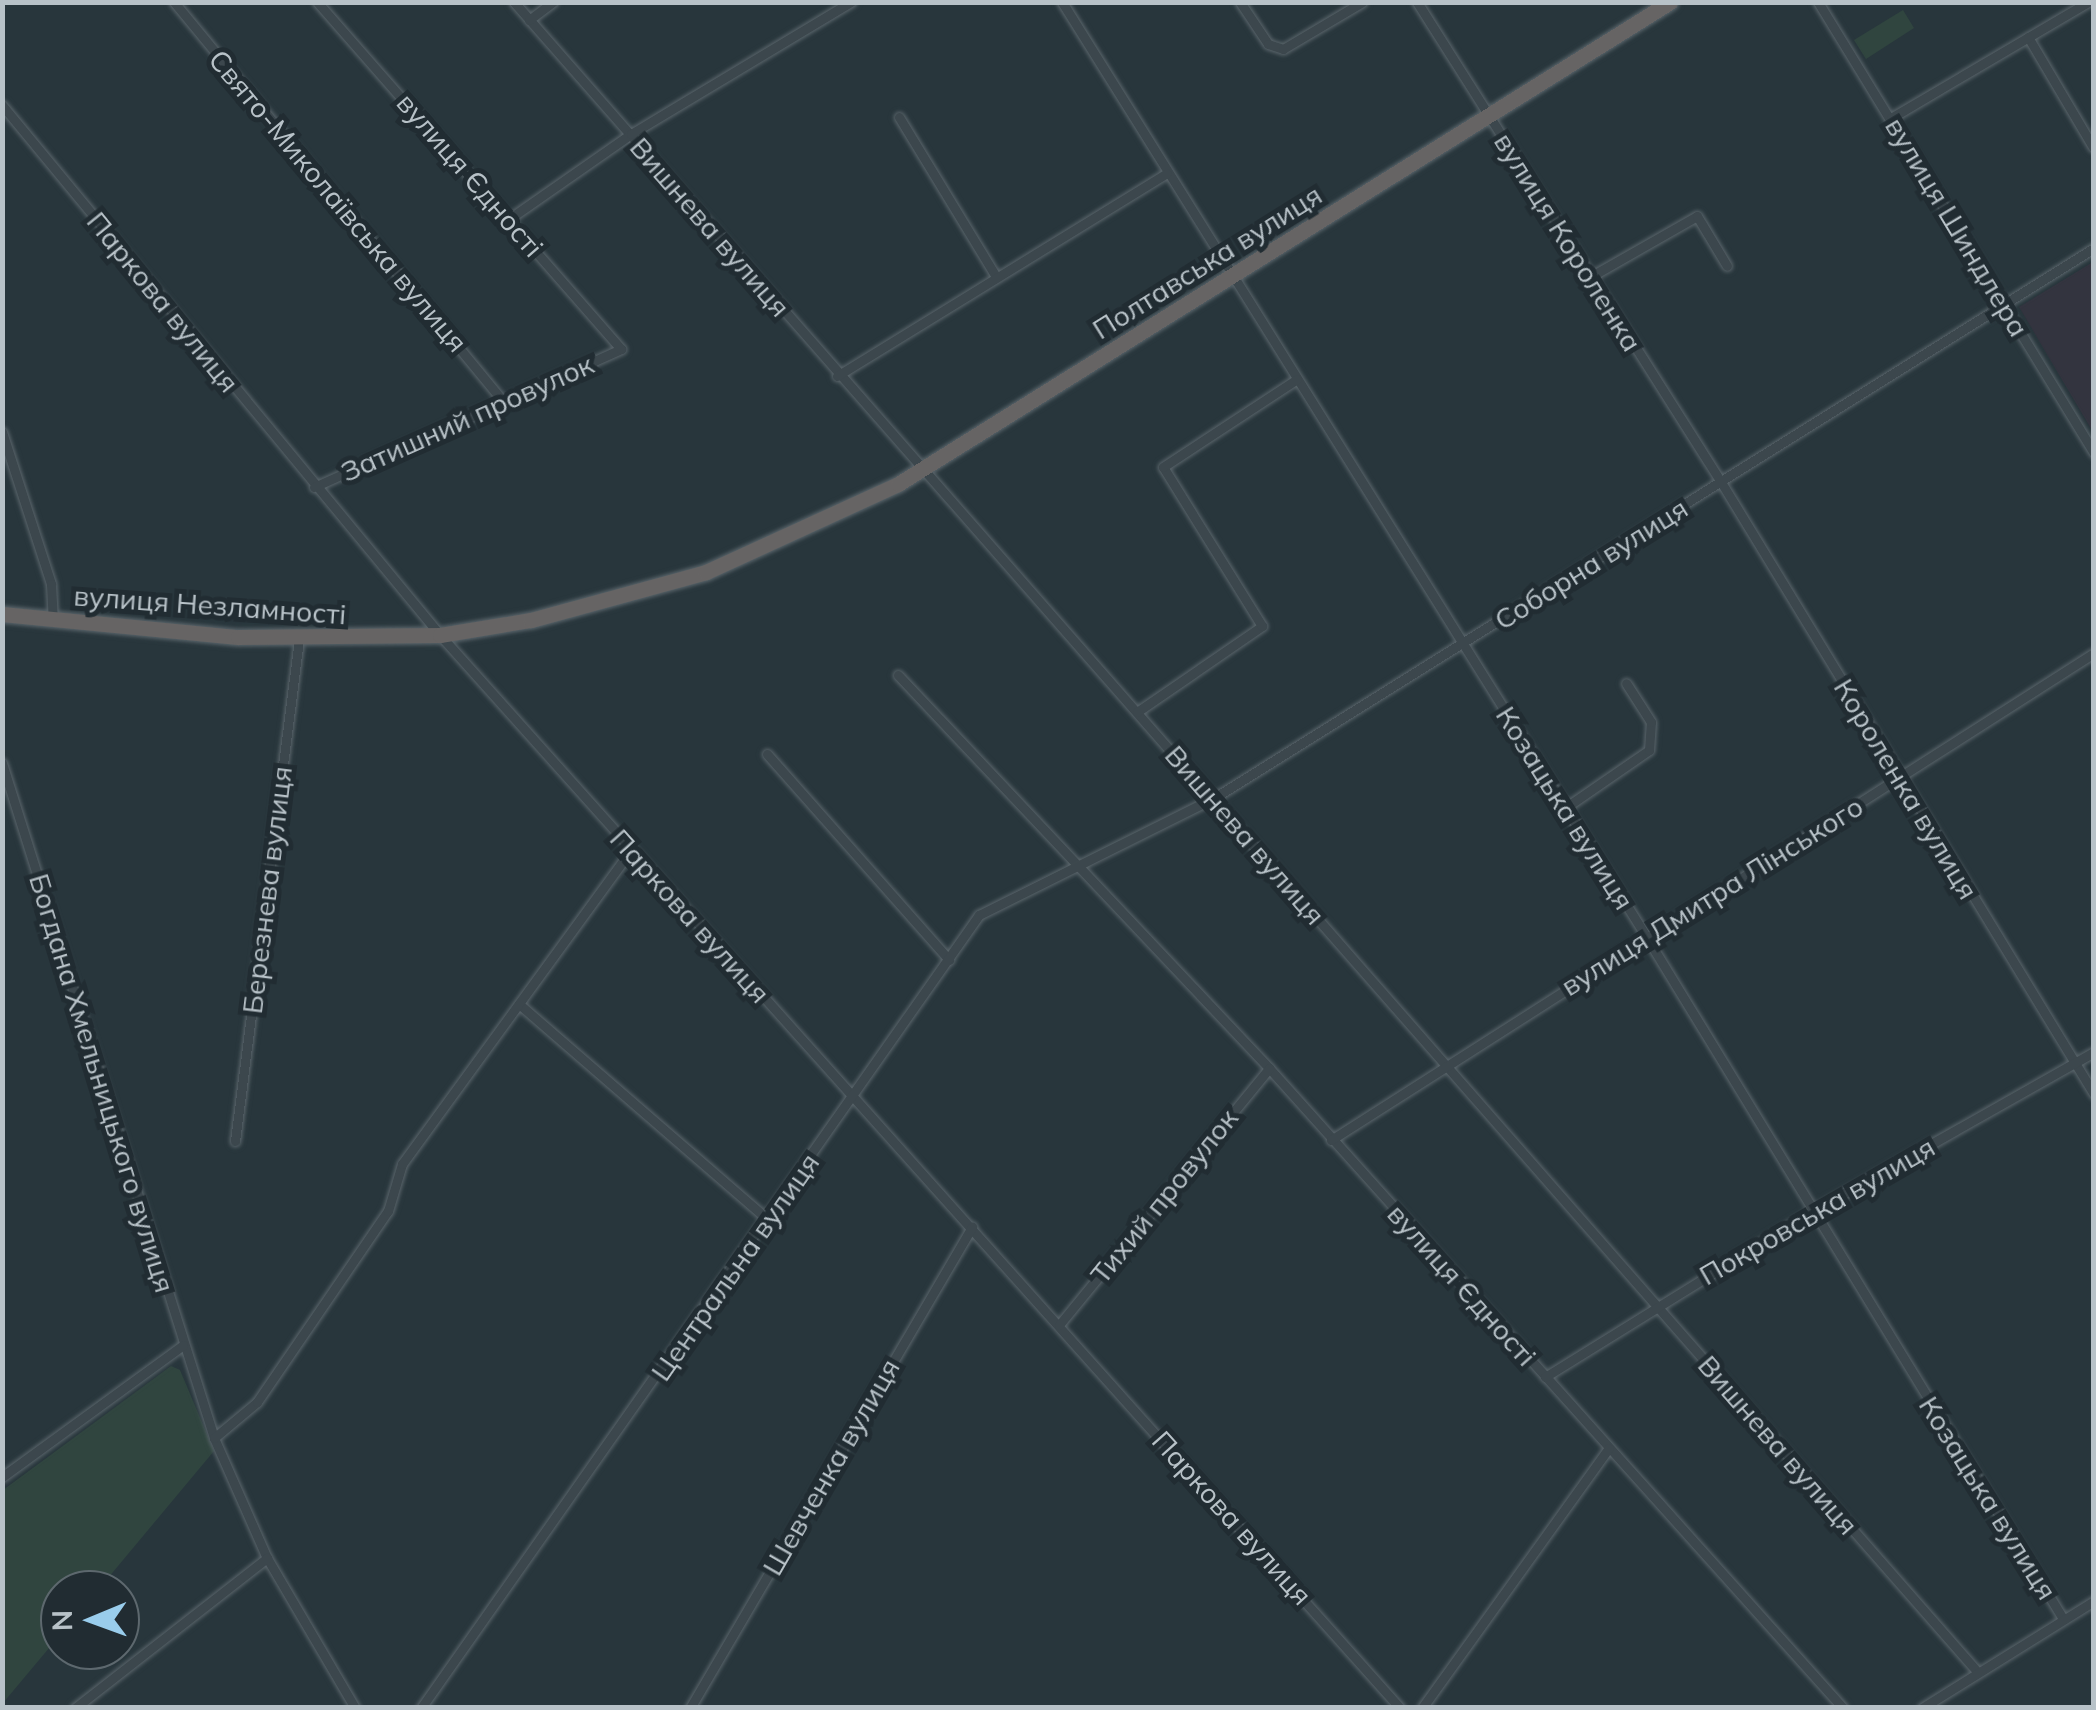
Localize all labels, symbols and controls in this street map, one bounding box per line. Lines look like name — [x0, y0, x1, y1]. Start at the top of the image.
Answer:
street label: Свято-Миколаївська вулиця — [202, 43, 474, 359]
street label: вулиця Єдності — [390, 86, 550, 264]
street label: вулиця Шиндлера — [1878, 111, 2036, 343]
street label: вулиця Короленка — [1487, 127, 1649, 357]
street label: Вишнева вулиця — [623, 131, 797, 323]
street label: Полтавська вулиця — [1086, 178, 1328, 346]
street label: Паркова вулиця — [80, 205, 246, 399]
street label: Затишний провулок — [336, 347, 598, 489]
street label: Соборна вулиця — [1488, 491, 1694, 637]
street label: вулиця Незламності — [73, 579, 347, 631]
street label: Короленка вулиця — [1827, 673, 1985, 905]
street label: Козацька вулиця — [1489, 700, 1641, 916]
street label: Вишнева вулиця — [1158, 739, 1332, 931]
street label: Березнева вулиця — [235, 764, 299, 1016]
street label: вулиця Дмитра Лінського — [1555, 789, 1869, 1003]
street label: Паркова вулиця — [603, 822, 777, 1010]
street label: Богдана Хмельницького вулиця — [22, 870, 182, 1296]
street label: Тихий провулок — [1083, 1102, 1245, 1290]
street label: Покровська вулиця — [1693, 1130, 1941, 1292]
street label: Центральна вулиця — [644, 1147, 826, 1387]
street label: вулиця Єдності — [1381, 1197, 1543, 1373]
street label: Вишнева вулиця — [1691, 1349, 1865, 1541]
street label: Шевченка вулиця — [755, 1353, 907, 1581]
street label: Козацька вулиця — [1912, 1390, 2064, 1606]
street label: Паркова вулиця — [1145, 1424, 1319, 1612]
north arrow — [40, 1570, 140, 1670]
text: N — [44, 1610, 79, 1631]

